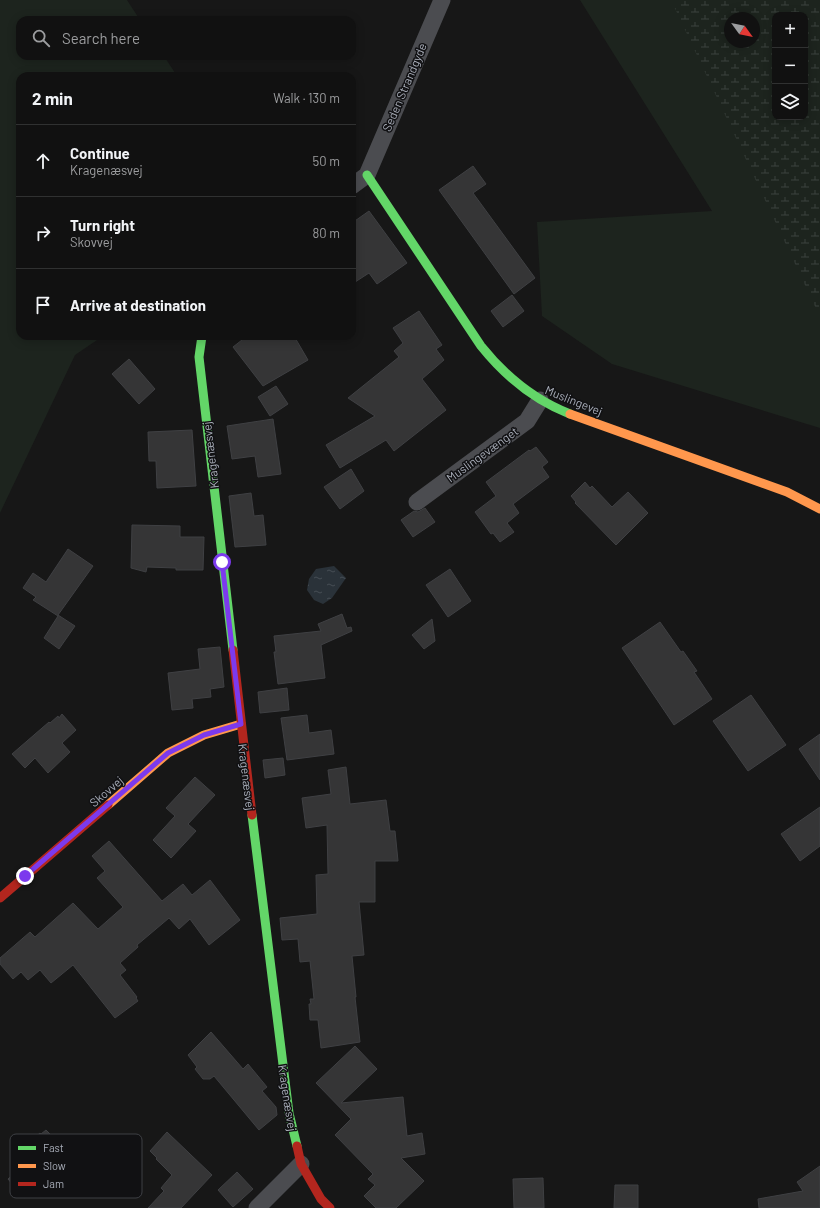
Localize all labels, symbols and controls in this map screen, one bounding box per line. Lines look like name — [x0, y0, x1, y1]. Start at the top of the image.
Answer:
north arrow — [724, 12, 760, 48]
map controls — [772, 12, 808, 120]
button: + — [772, 12, 808, 48]
search box — [16, 16, 356, 60]
icon: search — [30, 27, 52, 49]
text: Search here — [62, 29, 140, 47]
street label: Seden Strandgyde — [379, 41, 429, 133]
button: − — [772, 48, 808, 84]
button: layers — [772, 84, 808, 120]
text: 2 min — [32, 88, 73, 108]
text: Walk · 130 m — [273, 90, 340, 106]
text: Continue — [70, 144, 130, 162]
icon: ahead — [32, 150, 54, 172]
text: 50 m — [313, 153, 340, 169]
text: Kragenæsvej — [70, 162, 143, 178]
text: Turn right — [70, 216, 135, 234]
icon: right — [32, 222, 54, 244]
text: 80 m — [313, 225, 340, 241]
text: Skovvej — [70, 234, 113, 250]
icon: arrive — [32, 294, 54, 316]
text: Arrive at destination — [70, 296, 206, 314]
street label: Muslingevej — [543, 382, 605, 418]
street label: Kragenæsvej — [199, 421, 221, 489]
street label: Muslingevænget — [444, 423, 520, 485]
route start — [213, 553, 231, 571]
street label: Kragenæsvej — [236, 743, 258, 811]
street label: Skovvej — [86, 773, 126, 809]
route end — [16, 867, 34, 885]
street label: Kragenæsvej — [276, 1064, 300, 1132]
legend — [10, 1134, 142, 1198]
text: Fast — [43, 1141, 64, 1154]
text: Slow — [43, 1159, 66, 1172]
text: Jam — [43, 1177, 64, 1190]

